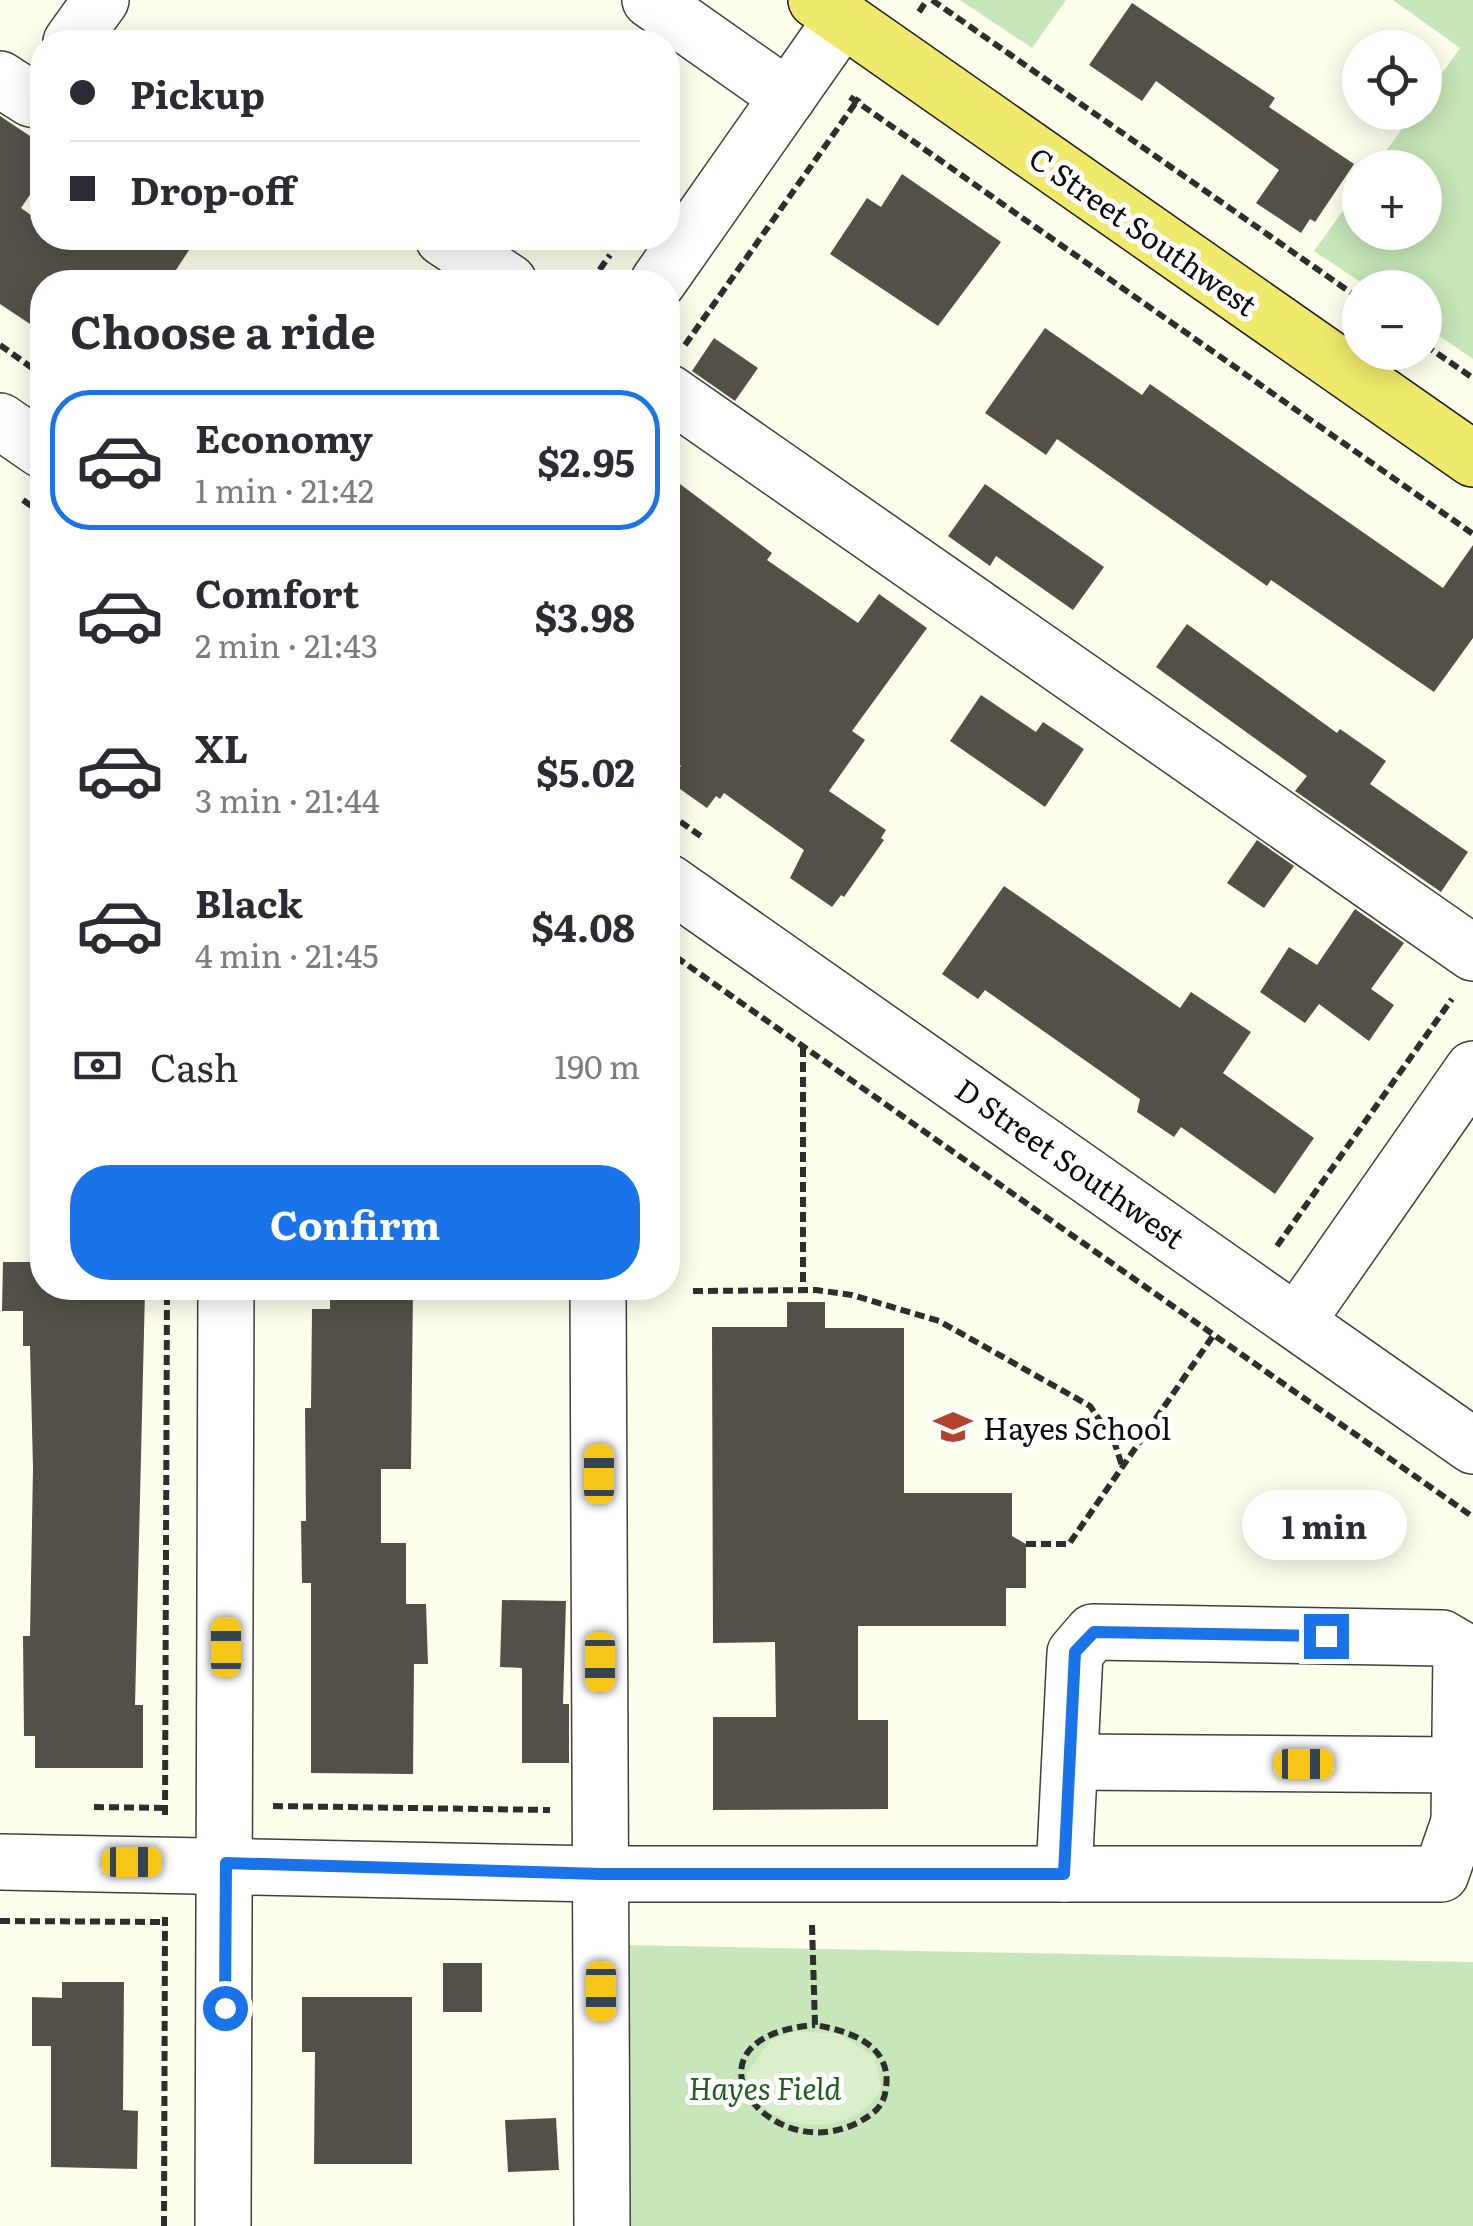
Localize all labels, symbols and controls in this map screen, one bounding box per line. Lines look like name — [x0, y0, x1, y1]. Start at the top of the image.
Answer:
map controls — [1342, 30, 1442, 370]
button: locate — [1342, 30, 1442, 130]
text: Pickup — [130, 64, 265, 121]
street label: C Street Southwest — [1021, 135, 1267, 325]
button: + — [1342, 150, 1442, 250]
text: Drop-off — [130, 160, 295, 217]
button: − — [1342, 270, 1442, 370]
text: Choose a ride — [70, 296, 376, 363]
text: Economy — [195, 408, 373, 465]
icon: car — [75, 415, 165, 505]
text: $2.95 — [537, 432, 635, 489]
text: 1 min · 21:42 — [195, 465, 374, 513]
text: Comfort — [195, 563, 359, 620]
icon: car — [75, 570, 165, 660]
text: $3.98 — [534, 587, 635, 644]
text: 2 min · 21:43 — [195, 620, 378, 668]
text: XL — [195, 718, 248, 775]
icon: car — [75, 725, 165, 815]
text: $5.02 — [536, 742, 635, 799]
text: 3 min · 21:44 — [195, 775, 380, 823]
text: Black — [195, 873, 303, 930]
icon: car — [75, 880, 165, 970]
text: $4.08 — [531, 897, 635, 954]
text: 4 min · 21:45 — [195, 930, 379, 978]
text: Cash — [150, 1037, 239, 1094]
icon: cash — [70, 1038, 125, 1093]
text: 190 m — [554, 1041, 640, 1089]
street label: D Street Southwest — [947, 1066, 1195, 1258]
button: Confirm — [70, 1165, 640, 1280]
place label: Hayes School — [983, 1405, 1171, 1449]
school or university icon: Hayes School — [932, 1406, 974, 1448]
car — [584, 1444, 614, 1504]
callout: 1 min — [1244, 1491, 1408, 1561]
text: 1 min — [1282, 1501, 1367, 1549]
route end — [1304, 1614, 1349, 1659]
car — [211, 1617, 241, 1677]
car — [585, 1632, 615, 1692]
car — [1274, 1749, 1334, 1779]
car — [102, 1847, 162, 1877]
car — [586, 1961, 616, 2021]
route start — [203, 1986, 248, 2031]
park label: Hayes Field — [689, 2065, 842, 2109]

